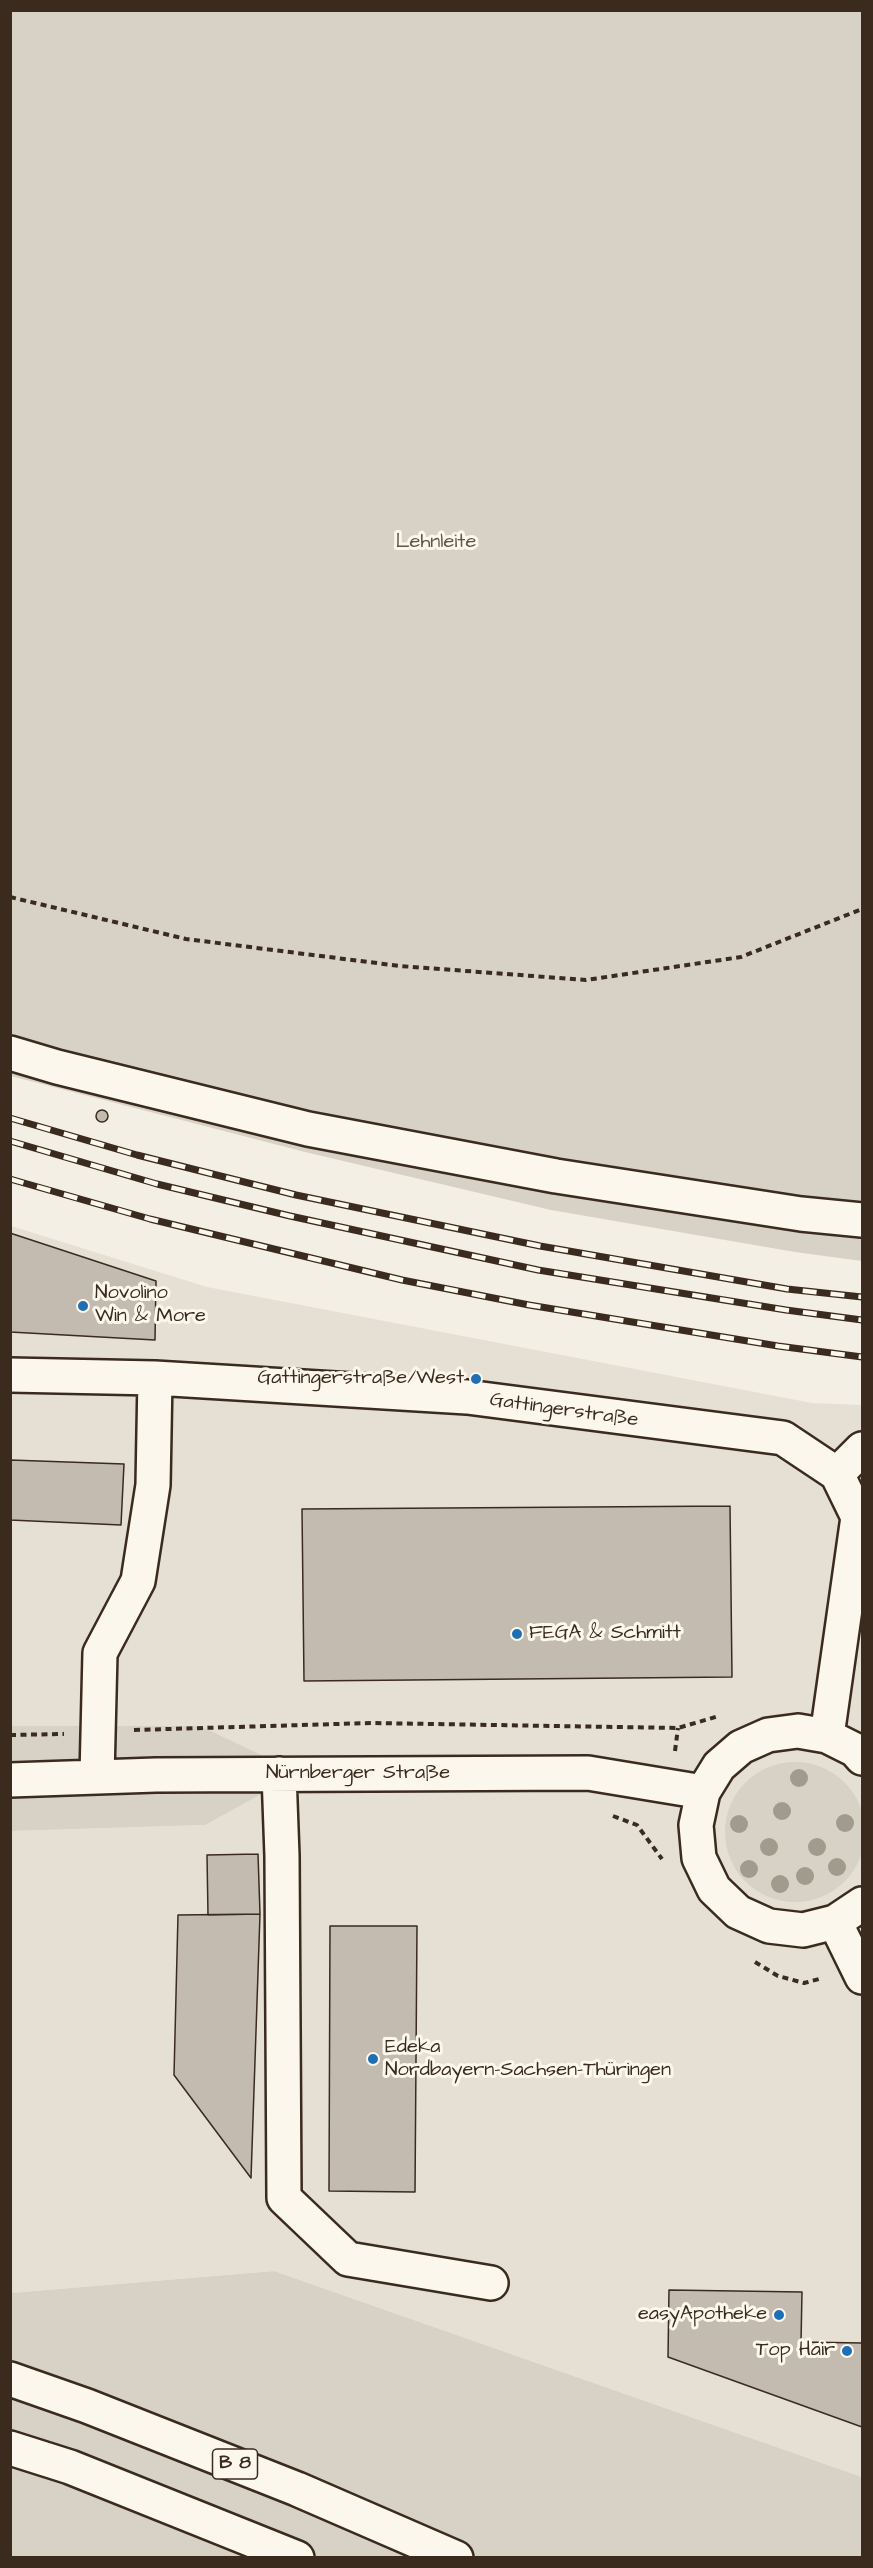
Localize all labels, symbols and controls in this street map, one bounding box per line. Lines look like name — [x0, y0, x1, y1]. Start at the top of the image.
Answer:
park label: Lehnleite — [396, 531, 476, 555]
place label: Novolino Win & More — [95, 1282, 206, 1329]
marker: Novolino Win & More — [76, 1299, 90, 1313]
place label: Gattingerstraße/West — [257, 1367, 464, 1391]
marker: Gattingerstraße/West — [469, 1372, 483, 1386]
street label: Gattingerstraße — [488, 1389, 640, 1433]
place label: FEGA & Schmitt — [529, 1622, 681, 1646]
marker: FEGA & Schmitt — [510, 1627, 524, 1641]
street label: Nürnberger Straße — [266, 1762, 450, 1786]
place label: Edeka Nordbayern-Sachsen-Thüringen — [385, 2036, 671, 2083]
marker: Edeka Nordbayern-Sachsen-Thüringen — [366, 2052, 380, 2066]
place label: easyApotheke — [638, 2303, 767, 2327]
marker: easyApotheke — [772, 2308, 786, 2322]
place label: Top Hair — [756, 2339, 835, 2363]
marker: Top Hair — [840, 2344, 854, 2358]
road number: B 8 — [212, 2449, 258, 2479]

